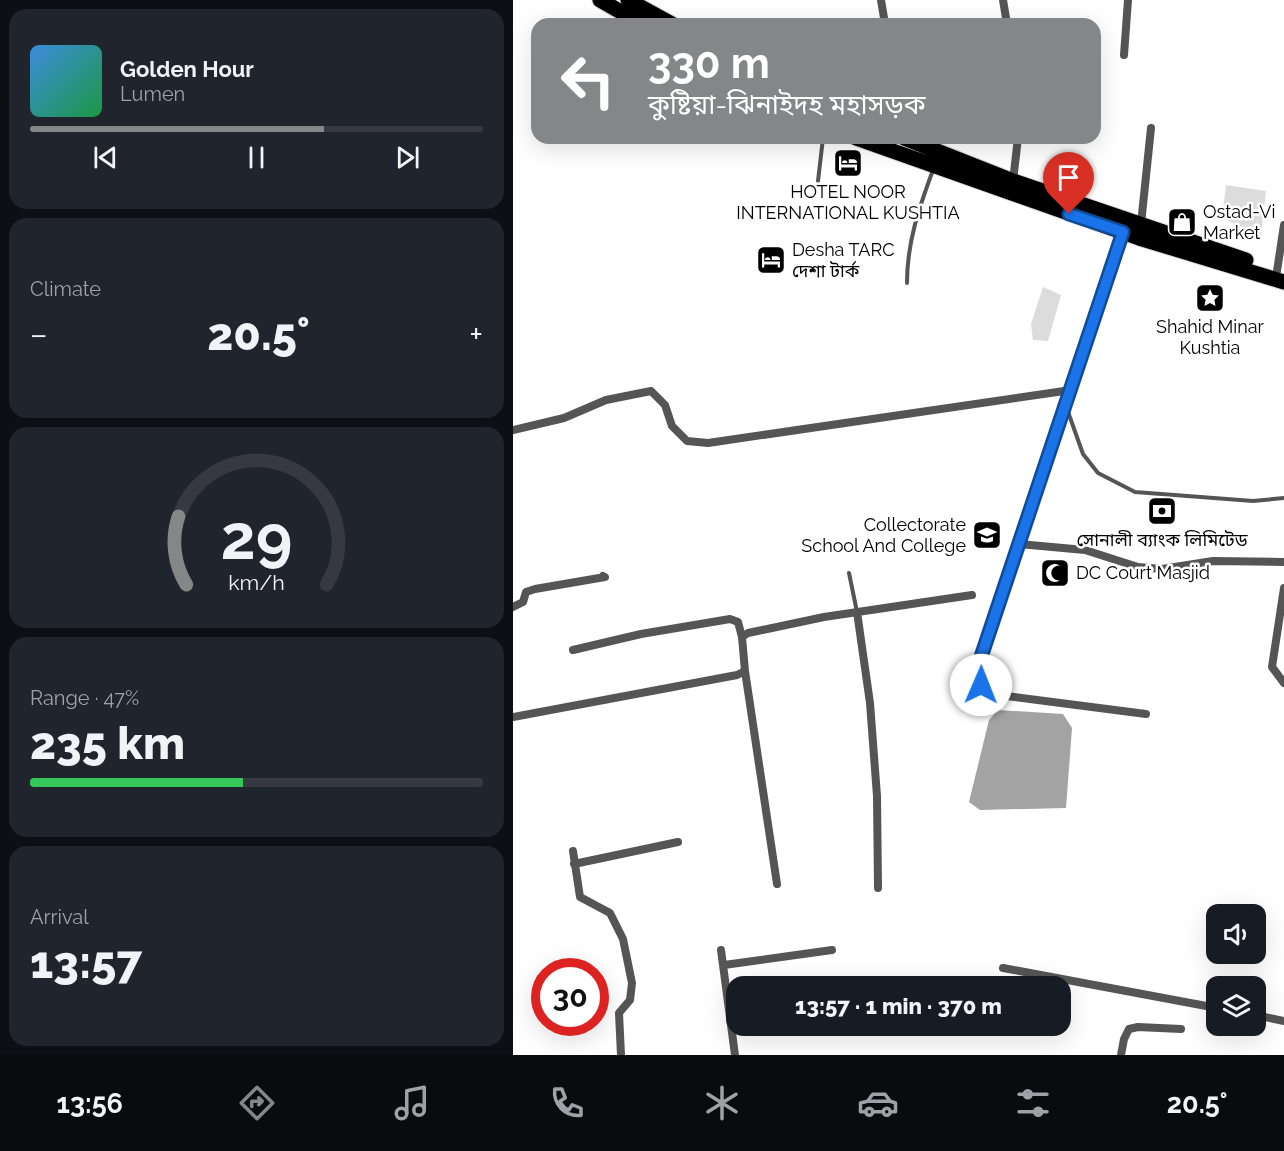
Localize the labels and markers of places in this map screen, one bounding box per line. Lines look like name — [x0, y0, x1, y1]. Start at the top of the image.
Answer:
hotel icon: HOTEL NOOR INTERNATIONAL KUSHTIA — [832, 147, 864, 179]
pin — [1043, 152, 1094, 214]
place label: HOTEL NOOR INTERNATIONAL KUSHTIA — [736, 181, 960, 223]
place label: Ostad-Vi Market — [1203, 201, 1275, 243]
shop icon: Ostad-Vi Market — [1166, 206, 1198, 238]
place label: Desha TARC দেশা টার্ক — [792, 239, 895, 281]
hotel icon: Desha TARC দেশা টার্ক — [755, 244, 787, 276]
place icon: Shahid Minar Kushtia — [1194, 282, 1226, 314]
place label: Shahid Minar Kushtia — [1156, 316, 1265, 358]
bank icon: সোনালী ব্যাংক লিমিটেড — [1146, 495, 1178, 527]
place label: Collectorate School And College — [801, 514, 966, 556]
school or university icon: Collectorate School And College — [971, 519, 1003, 551]
place label: সোনালী ব্যাংক লিমিটেড — [1077, 529, 1248, 550]
mosque icon: DC Court Masjid — [1039, 557, 1071, 589]
place label: DC Court Masjid — [1076, 562, 1210, 583]

